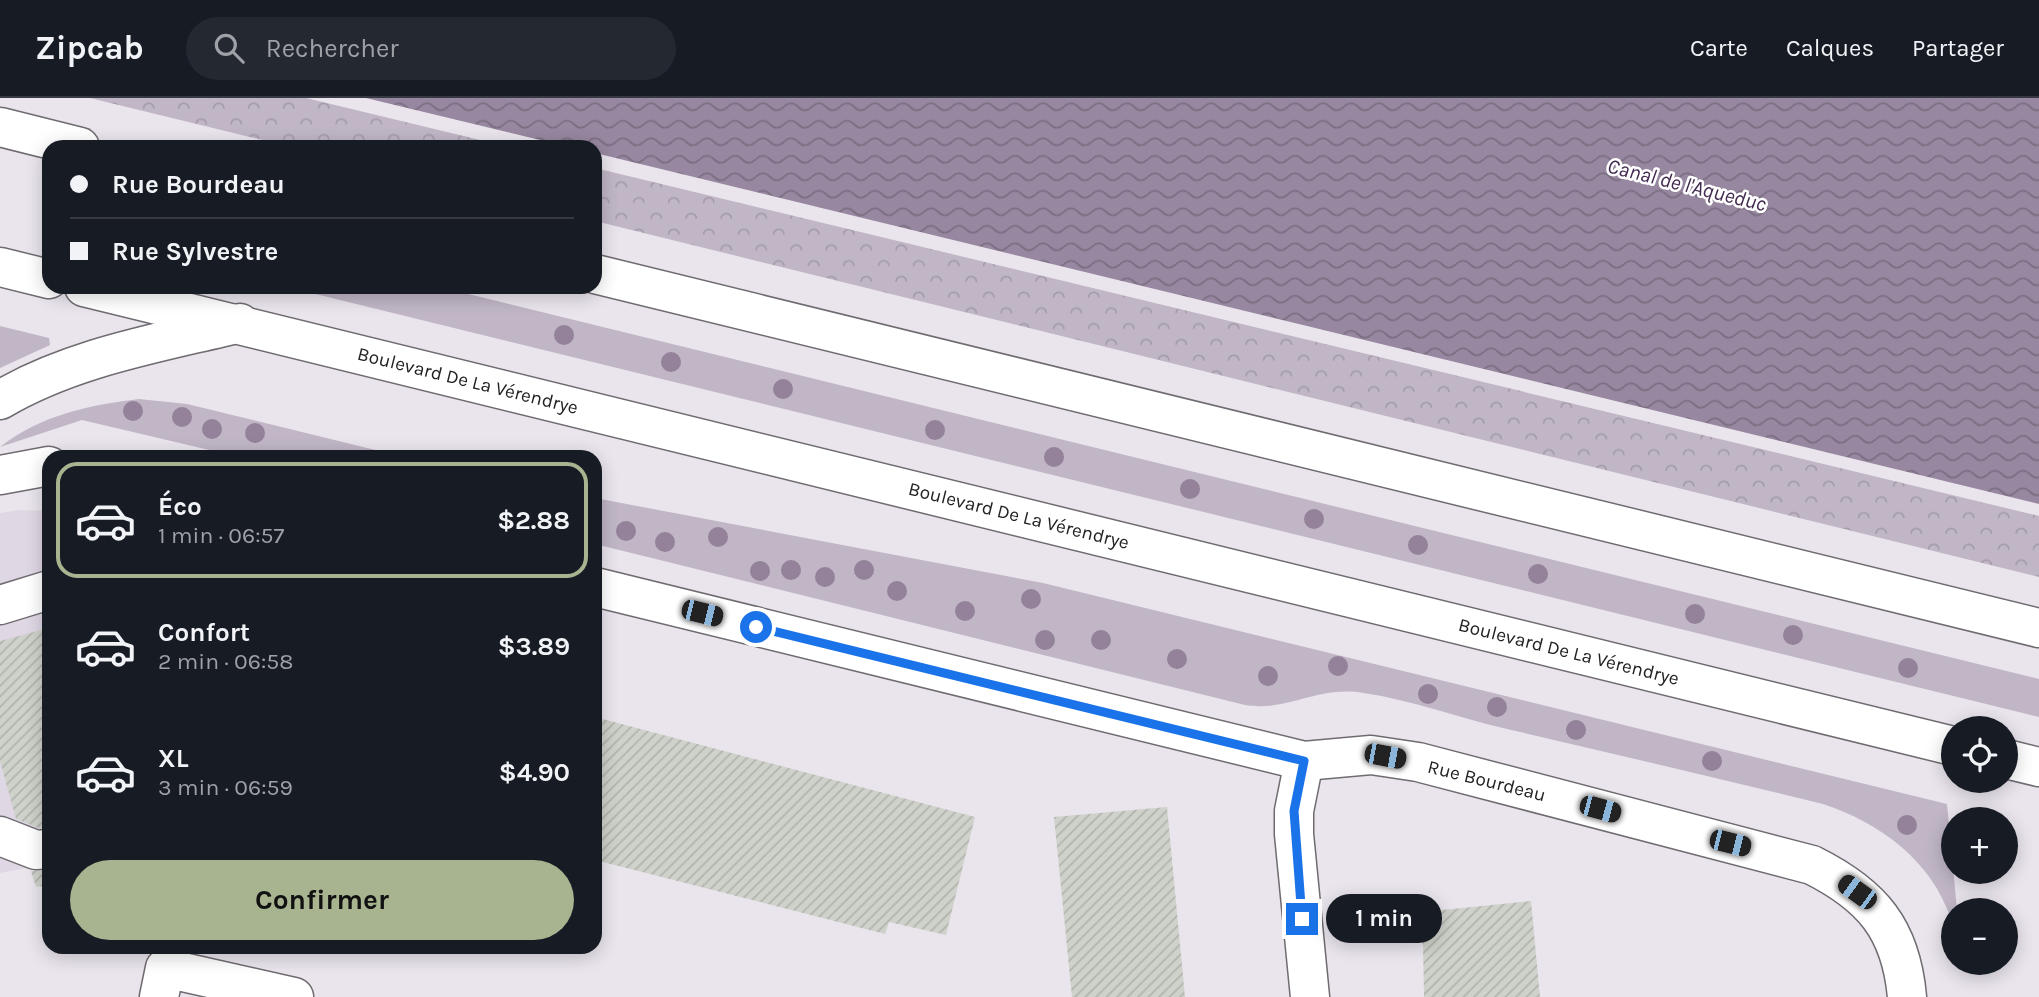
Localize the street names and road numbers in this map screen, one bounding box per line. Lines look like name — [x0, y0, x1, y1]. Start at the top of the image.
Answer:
street label: Boulevard De La Vérendrye — [355, 343, 580, 419]
street label: Boulevard De La Vérendrye — [906, 478, 1131, 554]
street label: Boulevard De La Vérendrye — [1456, 614, 1681, 690]
street label: Rue Bourdeau — [1425, 756, 1548, 806]

